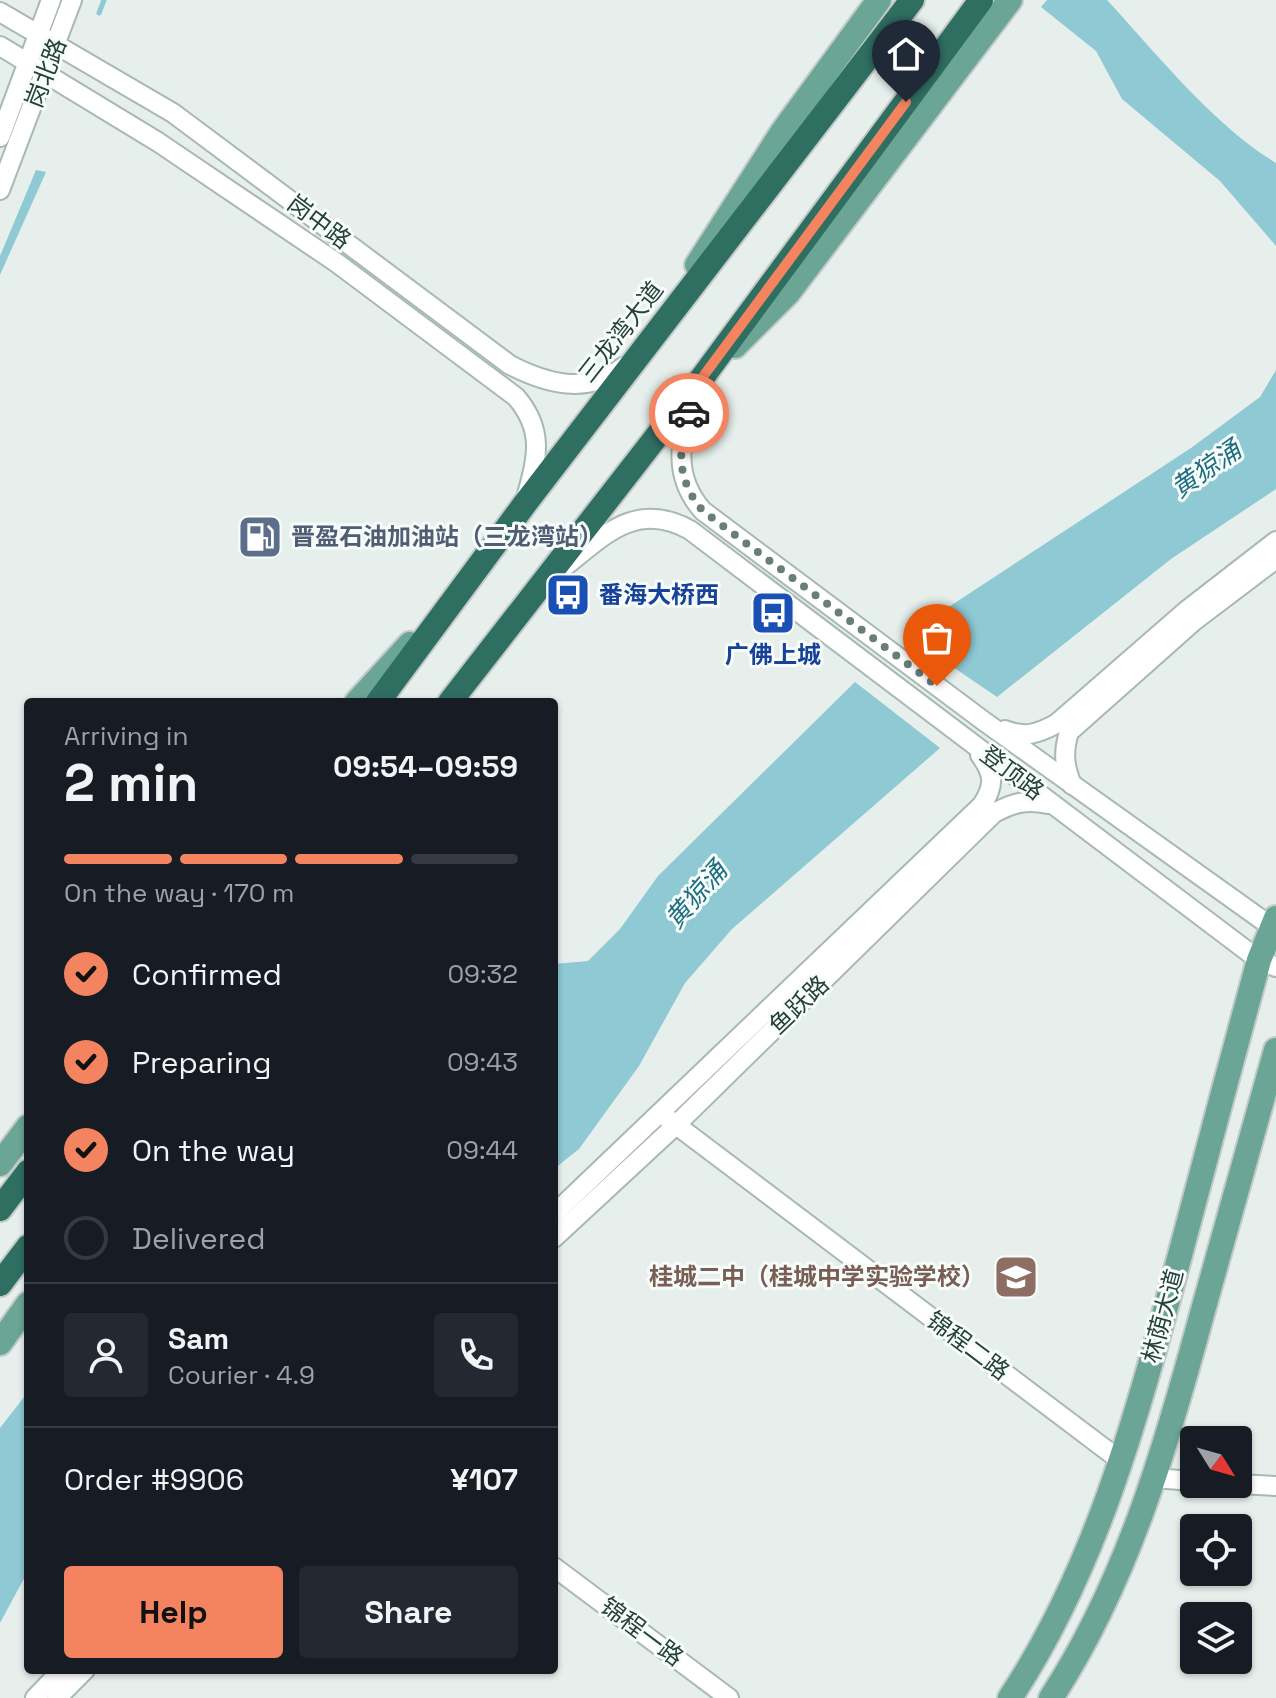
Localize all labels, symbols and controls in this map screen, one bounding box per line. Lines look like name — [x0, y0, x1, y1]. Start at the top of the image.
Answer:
pin — [872, 20, 940, 102]
icon: home — [884, 32, 928, 76]
street label: 岗北路 — [18, 34, 73, 112]
street label: 岗中路 — [281, 188, 357, 256]
street label: 三龙湾大道 — [571, 275, 670, 389]
courier — [649, 373, 729, 453]
icon: car — [667, 391, 711, 435]
water label: 黄猄涌 — [1164, 431, 1250, 505]
fuel station icon: 晋盈石油加油站（三龙湾站） — [236, 513, 284, 561]
place label: 晋盈石油加油站（三龙湾站） — [291, 521, 603, 552]
bus stop icon: 番海大桥西 — [544, 571, 592, 619]
place label: 番海大桥西 — [599, 579, 719, 610]
bus stop icon: 广佛上城 — [749, 589, 797, 637]
pin — [903, 604, 971, 686]
icon: bag — [915, 616, 959, 660]
place label: 广佛上城 — [725, 639, 821, 670]
text: Arriving in — [64, 719, 188, 753]
street label: 登顶路 — [974, 739, 1050, 807]
text: 09:54–09:59 — [333, 747, 518, 786]
text: 2 min — [64, 750, 198, 816]
water label: 黄猄涌 — [658, 852, 736, 936]
text: On the way · 170 m — [64, 876, 294, 910]
icon: check — [64, 952, 108, 996]
text: Confirmed — [132, 955, 282, 994]
text: 09:32 — [447, 957, 518, 991]
street label: 鱼跃路 — [762, 968, 835, 1041]
icon: check — [64, 1040, 108, 1084]
text: Preparing — [132, 1043, 271, 1082]
text: 09:43 — [447, 1045, 518, 1079]
icon: check — [64, 1128, 108, 1172]
text: On the way — [132, 1131, 295, 1170]
text: 09:44 — [446, 1133, 518, 1167]
text: Delivered — [132, 1219, 266, 1258]
school or university icon: 桂城二中（桂城中学实验学校） — [992, 1253, 1040, 1301]
place label: 桂城二中（桂城中学实验学校） — [649, 1261, 985, 1292]
street label: 林荫大道 — [1135, 1265, 1190, 1366]
street label: 锦程二路 — [921, 1304, 1016, 1387]
button: person — [64, 1313, 148, 1397]
button: phone — [434, 1313, 518, 1397]
text: Sam — [168, 1319, 229, 1358]
text: Courier · 4.9 — [168, 1358, 315, 1392]
north arrow — [1180, 1426, 1252, 1498]
map controls — [1180, 1426, 1252, 1674]
text: Order #9906 — [64, 1460, 244, 1499]
text: ¥107 — [450, 1460, 518, 1499]
button: locate — [1180, 1514, 1252, 1586]
button: Help — [64, 1566, 283, 1658]
button: Share — [299, 1566, 518, 1658]
street label: 锦程一路 — [595, 1590, 690, 1673]
button: layers — [1180, 1602, 1252, 1674]

